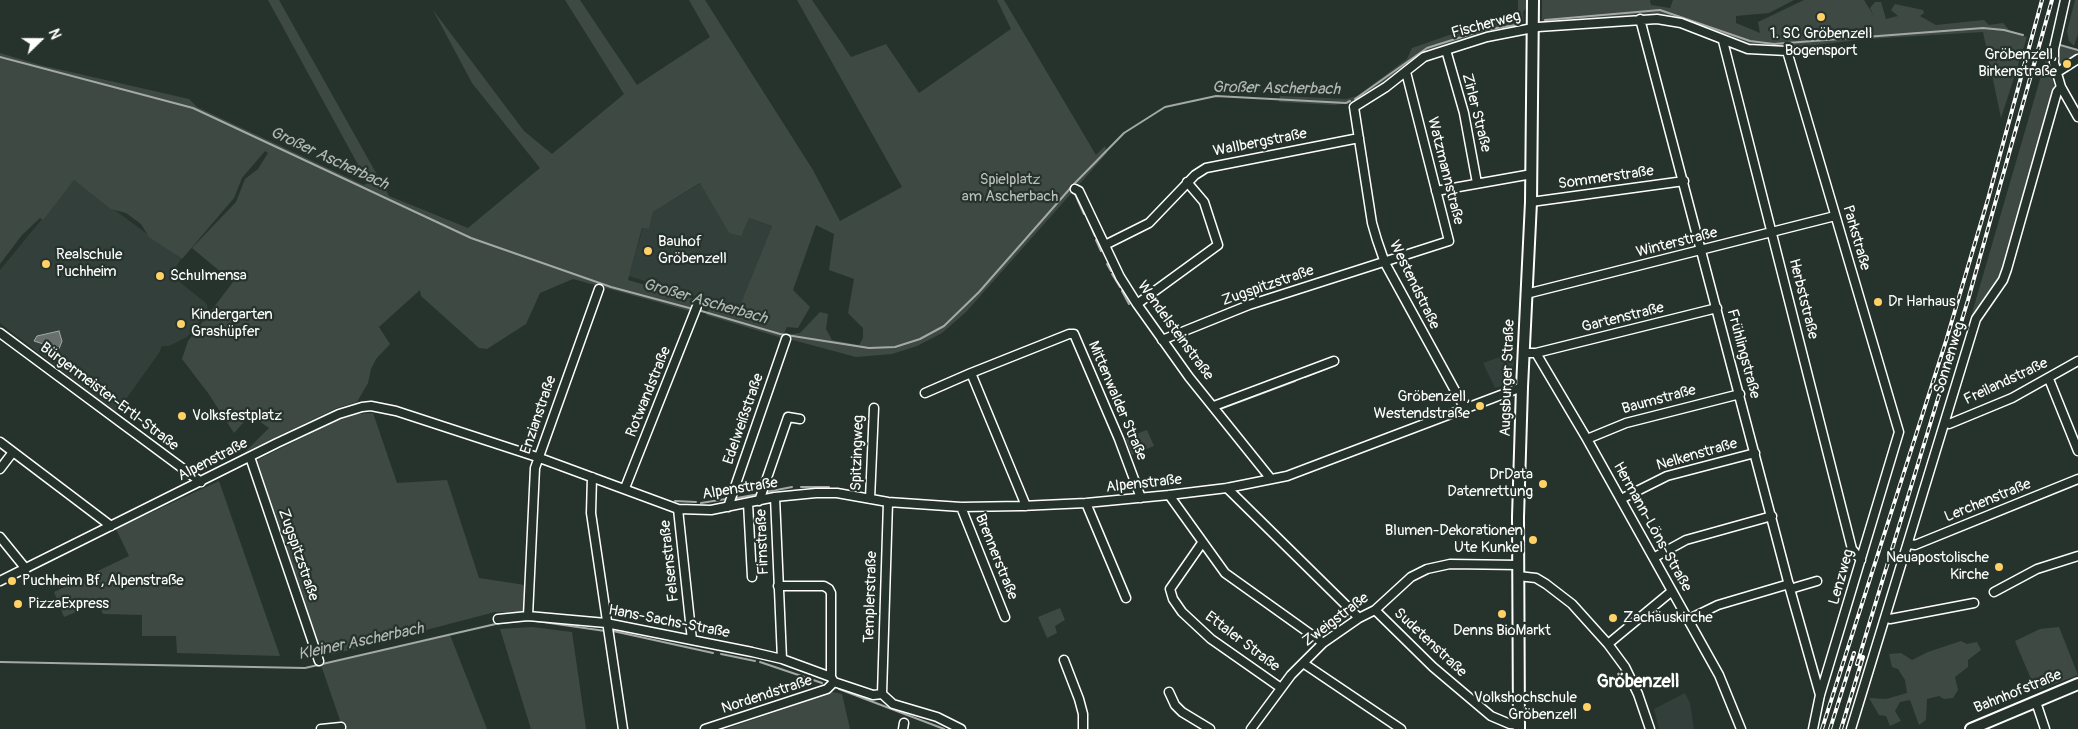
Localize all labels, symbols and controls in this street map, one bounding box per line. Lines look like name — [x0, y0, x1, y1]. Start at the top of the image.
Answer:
street label: Fischerweg — [1449, 7, 1523, 43]
marker: 1. SC Gröbenzell Bogensport — [1815, 11, 1827, 23]
north arrow — [15, 15, 65, 65]
place label: 1. SC Gröbenzell Bogensport — [1770, 25, 1872, 60]
text: N — [45, 27, 64, 42]
place label: Gröbenzell, Birkenstraße — [1978, 46, 2057, 81]
marker: Gröbenzell, Birkenstraße — [2061, 58, 2073, 70]
street label: Zirler Straße — [1458, 72, 1494, 154]
water label: Großer Ascherbach — [1212, 78, 1340, 100]
street label: Watzmannstraße — [1423, 115, 1467, 227]
water label: Großer Ascherbach — [267, 123, 391, 195]
street label: Wallbergstraße — [1212, 125, 1308, 161]
street label: Sommerstraße — [1557, 162, 1655, 194]
park label: Spielplatz am Ascherbach — [962, 171, 1058, 206]
street label: Parkstraße — [1838, 203, 1874, 273]
street label: Winterstraße — [1634, 224, 1720, 262]
place label: Bauhof Gröbenzell — [658, 233, 727, 268]
street label: Westendstraße — [1385, 238, 1443, 332]
marker: Bauhof Gröbenzell — [642, 245, 654, 257]
place label: Realschule Puchheim — [56, 246, 122, 281]
street label: Herbststraße — [1784, 257, 1822, 341]
marker: Realschule Puchheim — [40, 258, 52, 270]
street label: Zugspitzstraße — [1220, 262, 1316, 310]
place label: Schulmensa — [170, 267, 247, 285]
marker: Schulmensa — [154, 270, 166, 282]
water label: Großer Ascherbach — [641, 275, 769, 329]
street label: Wendelsteinstraße — [1133, 278, 1217, 384]
place label: Dr Harhaus — [1888, 293, 1956, 311]
marker: Dr Harhaus — [1872, 296, 1884, 308]
street label: Gartenstraße — [1580, 299, 1666, 337]
place label: Kindergarten Grashüpfer — [191, 306, 273, 341]
street label: Frühlingstraße — [1722, 307, 1764, 401]
marker: Kindergarten Grashüpfer — [175, 318, 187, 330]
street label: Augsburger Straße — [1497, 319, 1519, 437]
street label: Sonnenweg — [1931, 320, 1969, 396]
street label: Bürgermeister-Ertl-Straße — [36, 339, 182, 455]
street label: Mittenwalder Straße — [1084, 339, 1150, 463]
street label: Rotwandstraße — [623, 344, 675, 440]
street label: Freilandstraße — [1961, 355, 2051, 409]
street label: Edelweißstraße — [720, 371, 768, 467]
street label: Enzianstraße — [517, 373, 561, 457]
street label: Baumstraße — [1620, 381, 1698, 419]
place label: Gröbenzell, Westendstraße — [1373, 388, 1470, 423]
marker: Gröbenzell, Westendstraße — [1474, 400, 1486, 412]
place label: Volksfestplatz — [192, 407, 282, 425]
marker: Volksfestplatz — [176, 410, 188, 422]
street label: Spitzingweg — [848, 415, 868, 491]
street label: Alpenstraße — [175, 435, 251, 485]
street label: Nelkenstraße — [1654, 435, 1740, 475]
street label: Hermann-Löns-Straße — [1609, 459, 1695, 595]
place label: DrData Datenrettung — [1447, 466, 1533, 501]
street label: Alpenstraße — [1105, 471, 1183, 497]
street label: Alpenstraße — [701, 474, 779, 504]
street label: Lerchenstraße — [1942, 475, 2034, 527]
marker: DrData Datenrettung — [1537, 478, 1549, 490]
street label: Zugspitzstraße — [274, 507, 322, 603]
street label: Firnstraße — [753, 509, 773, 575]
street label: Brennerstraße — [971, 511, 1021, 603]
street label: Felsenstraße — [657, 519, 683, 603]
place label: Blumen-Dekorationen Ute Kunkel — [1385, 522, 1523, 557]
marker: Blumen-Dekorationen Ute Kunkel — [1527, 534, 1539, 546]
street label: Lenzweg — [1826, 547, 1858, 607]
place label: Neuapostolische Kirche — [1886, 549, 1989, 584]
street label: Templerstraße — [860, 551, 882, 643]
marker: Neuapostolische Kirche — [1993, 561, 2005, 573]
place label: Puchheim Bf, Alpenstraße — [22, 572, 184, 590]
marker: Puchheim Bf, Alpenstraße — [6, 575, 18, 587]
street label: Zweigstraße — [1299, 589, 1373, 651]
place label: PizzaExpress — [28, 595, 109, 613]
marker: PizzaExpress — [12, 598, 24, 610]
street label: Hans-Sachs-Straße — [607, 601, 731, 643]
street label: Sudetenstraße — [1390, 605, 1470, 681]
street label: Ettaler Straße — [1201, 608, 1283, 676]
marker: Denns BioMarkt — [1496, 608, 1508, 620]
place label: Zachäuskirche — [1623, 609, 1713, 627]
marker: Zachäuskirche — [1607, 612, 1619, 624]
water label: Kleiner Ascherbach — [296, 619, 426, 665]
place label: Denns BioMarkt — [1453, 622, 1551, 640]
street label: Bahnhofstraße — [1972, 666, 2064, 718]
district label: Gröbenzell — [1597, 671, 1679, 693]
street label: Nordendstraße — [719, 672, 815, 718]
place label: Volkshochschule Gröbenzell — [1474, 689, 1577, 724]
marker: Volkshochschule Gröbenzell — [1581, 701, 1593, 713]

